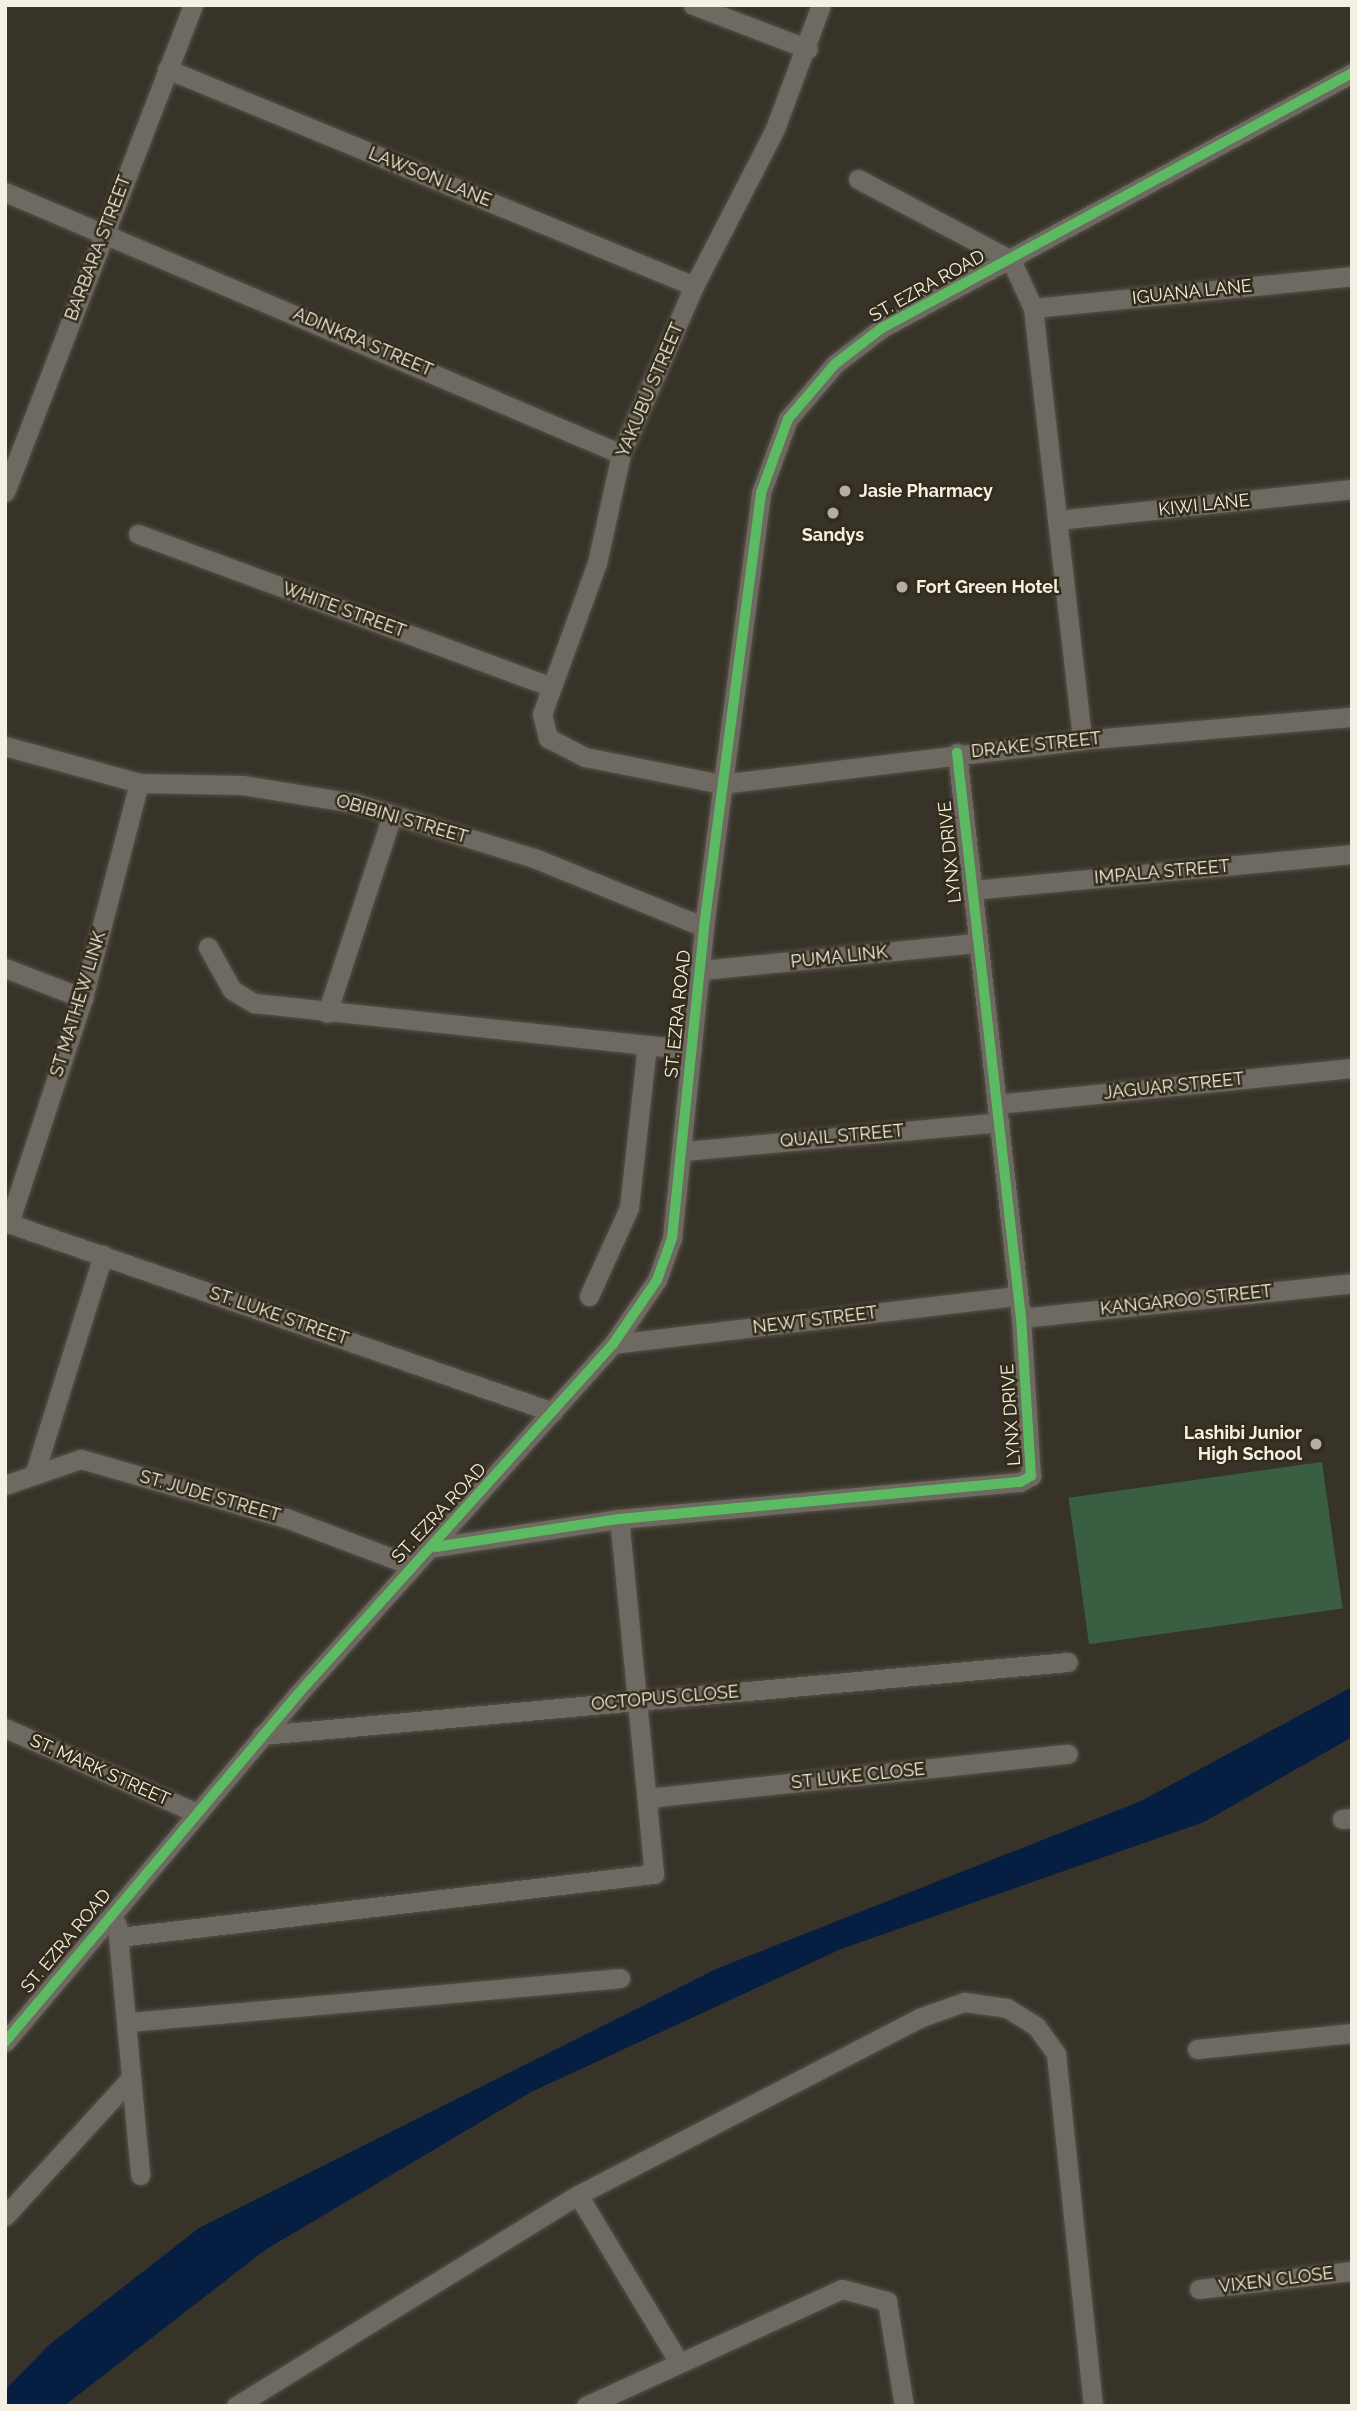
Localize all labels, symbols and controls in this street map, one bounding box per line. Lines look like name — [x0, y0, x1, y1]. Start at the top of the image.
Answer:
street label: LAWSON LANE — [365, 143, 495, 211]
street label: BARBARA STREET — [60, 172, 136, 324]
street label: ST. EZRA ROAD — [865, 245, 989, 327]
street label: IGUANA LANE — [1131, 275, 1253, 309]
street label: ADINKRA STREET — [290, 303, 436, 381]
street label: YAKUBU STREET — [612, 319, 688, 461]
place label: Jasie Pharmacy — [859, 480, 993, 502]
marker: Jasie Pharmacy — [837, 483, 853, 499]
street label: KIWI LANE — [1157, 489, 1251, 521]
marker: Sandys — [825, 505, 841, 521]
place label: Sandys — [802, 524, 864, 546]
place label: Fort Green Hotel — [916, 576, 1059, 598]
street label: WHITE STREET — [279, 578, 409, 642]
marker: Fort Green Hotel — [894, 579, 910, 595]
street label: DRAKE STREET — [970, 727, 1102, 763]
street label: OBIBINI STREET — [334, 790, 470, 848]
street label: LYNX DRIVE — [934, 800, 966, 904]
street label: IMPALA STREET — [1093, 855, 1231, 889]
street label: ST MATHEW LINK — [45, 928, 111, 1080]
street label: PUMA LINK — [789, 941, 889, 973]
street label: ST. EZRA ROAD — [661, 949, 695, 1079]
street label: JAGUAR STREET — [1103, 1068, 1245, 1104]
street label: QUAIL STREET — [779, 1120, 905, 1152]
street label: KANGAROO STREET — [1099, 1280, 1273, 1320]
street label: ST. LUKE STREET — [207, 1282, 351, 1350]
street label: NEWT STREET — [751, 1302, 879, 1338]
street label: LYNX DRIVE — [997, 1363, 1025, 1467]
place label: Lashibi Junior High School — [1183, 1423, 1302, 1466]
marker: Lashibi Junior High School — [1308, 1436, 1324, 1452]
street label: ST. EZRA ROAD — [387, 1458, 491, 1568]
street label: ST. JUDE STREET — [137, 1466, 283, 1526]
street label: OCTOPUS CLOSE — [590, 1681, 740, 1715]
street label: ST. MARK STREET — [27, 1729, 173, 1811]
street label: ST LUKE CLOSE — [790, 1758, 926, 1794]
street label: ST. EZRA ROAD — [16, 1885, 116, 1997]
street label: VIXEN CLOSE — [1217, 2262, 1335, 2298]

